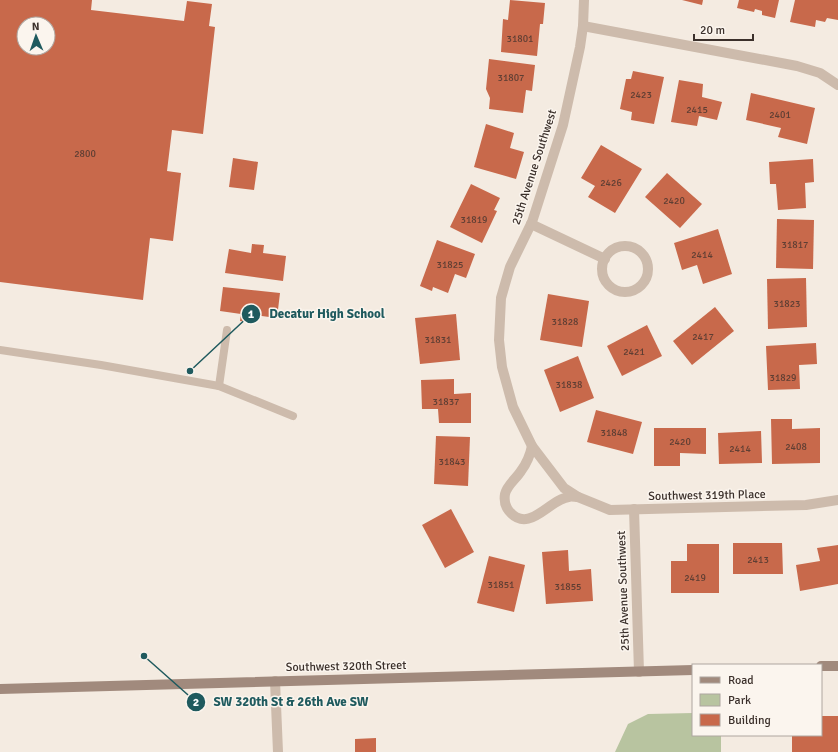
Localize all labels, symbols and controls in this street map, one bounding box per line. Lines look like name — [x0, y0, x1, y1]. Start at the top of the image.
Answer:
north arrow — [16, 16, 56, 56]
scale bar — [694, 16, 753, 42]
text: N — [32, 20, 40, 33]
text: 20 m — [700, 23, 725, 38]
house number: 31801 — [506, 33, 534, 45]
house number: 31807 — [497, 72, 525, 84]
house number: 2423 — [630, 89, 652, 101]
house number: 2415 — [686, 104, 708, 116]
street label: 25th Avenue Southwest — [509, 108, 560, 227]
house number: 2401 — [769, 109, 791, 121]
house number: 2800 — [74, 148, 96, 160]
house number: 2426 — [600, 177, 622, 189]
house number: 2420 — [663, 195, 685, 207]
house number: 31819 — [460, 214, 488, 226]
house number: 31817 — [781, 239, 809, 251]
house number: 2414 — [691, 249, 713, 261]
house number: 31825 — [436, 259, 464, 271]
house number: 31823 — [773, 298, 801, 310]
callout: Decatur High School — [241, 301, 393, 326]
text: Decatur High School — [269, 306, 385, 322]
text: 1 — [248, 307, 255, 322]
house number: 31828 — [551, 316, 579, 328]
house number: 2417 — [692, 331, 714, 343]
house number: 31831 — [424, 334, 452, 346]
house number: 2421 — [623, 346, 645, 358]
house number: 31829 — [769, 372, 797, 384]
house number: 31838 — [555, 379, 583, 391]
house number: 31837 — [432, 396, 460, 408]
house number: 31848 — [600, 427, 628, 439]
house number: 2420 — [669, 436, 691, 448]
house number: 2408 — [785, 441, 807, 453]
house number: 2414 — [729, 443, 751, 455]
house number: 31843 — [438, 456, 466, 468]
street label: Southwest 319th Place — [648, 487, 766, 504]
street label: 25th Avenue Southwest — [614, 531, 633, 651]
house number: 2413 — [747, 554, 769, 566]
house number: 2419 — [684, 572, 706, 584]
house number: 31851 — [487, 579, 515, 591]
house number: 31855 — [554, 581, 582, 593]
street label: Southwest 320th Street — [286, 658, 406, 675]
legend — [692, 664, 822, 736]
text: Road — [728, 673, 754, 688]
callout: SW 320th St & 26th Ave SW — [186, 689, 377, 714]
text: Park — [728, 693, 751, 708]
text: SW 320th St & 26th Ave SW — [214, 694, 369, 710]
text: 2 — [193, 695, 199, 710]
text: Building — [728, 713, 771, 728]

